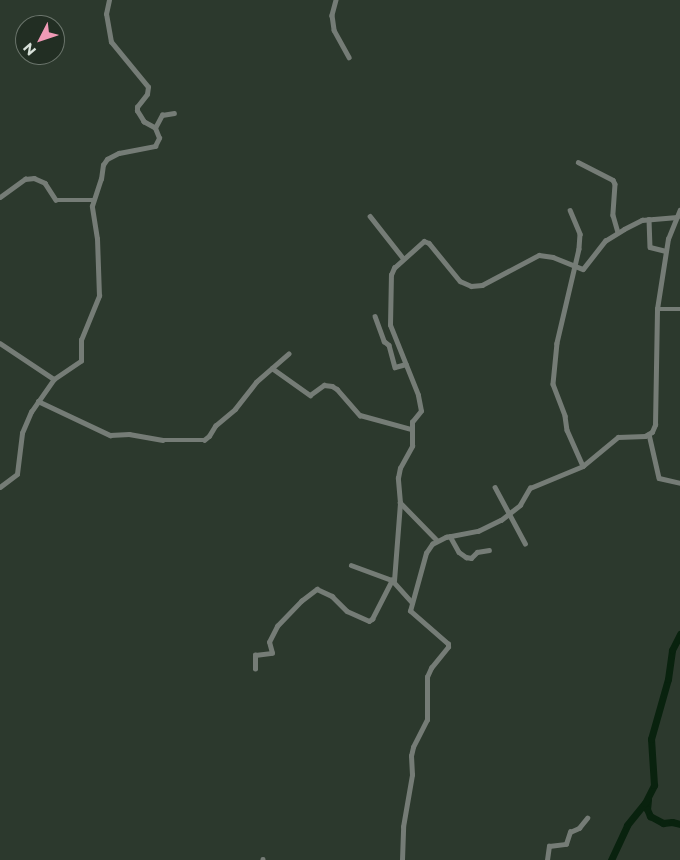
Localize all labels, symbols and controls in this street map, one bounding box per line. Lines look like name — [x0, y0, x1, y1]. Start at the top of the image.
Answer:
north arrow — [15, 15, 65, 65]
text: N — [19, 39, 40, 59]

